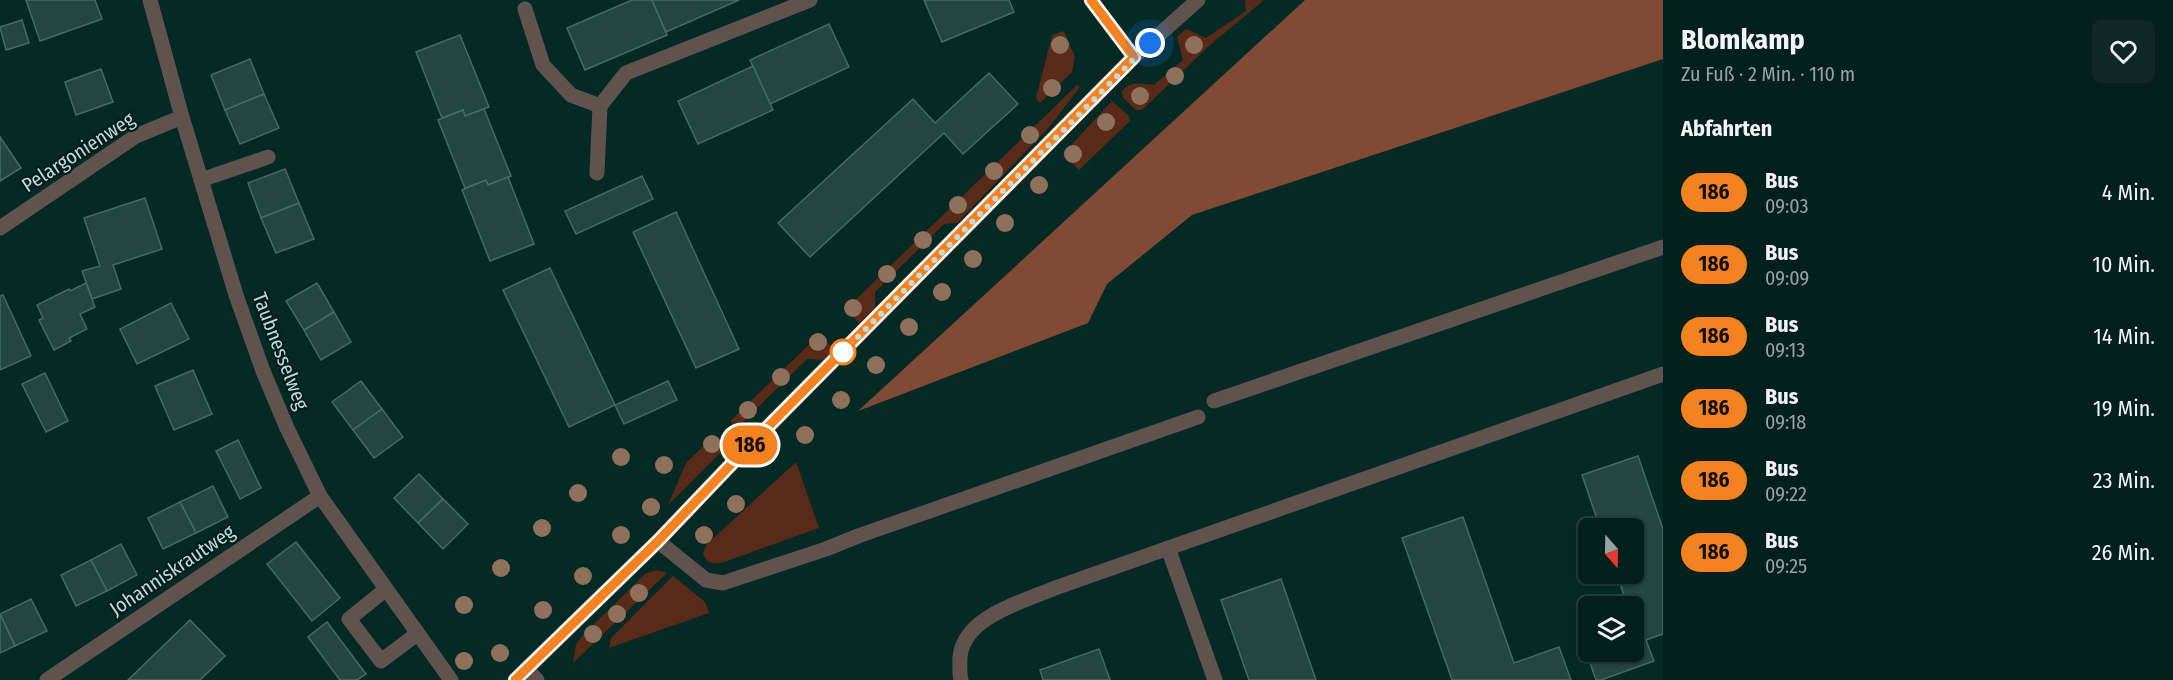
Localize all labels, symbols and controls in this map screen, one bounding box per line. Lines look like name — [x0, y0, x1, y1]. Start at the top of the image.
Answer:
button: heart — [2092, 20, 2155, 83]
text: Blomkamp — [1681, 23, 1805, 56]
your location — [1135, 28, 1165, 58]
text: Zu Fuß · 2 Min. · 110 m — [1681, 62, 1855, 86]
street label: Pelargonienweg — [17, 106, 139, 197]
text: Abfahrten — [1681, 115, 1772, 142]
text: Bus — [1765, 167, 1798, 194]
text: 186 — [1699, 179, 1729, 205]
text: 4 Min. — [2102, 179, 2155, 206]
text: 09:03 — [1765, 194, 1808, 218]
text: Bus — [1765, 239, 1798, 266]
text: 186 — [1699, 251, 1729, 277]
text: 10 Min. — [2092, 251, 2155, 278]
text: 09:09 — [1765, 266, 1809, 290]
street label: Taubnesselweg — [248, 289, 315, 414]
text: Bus — [1765, 311, 1798, 338]
text: 186 — [1699, 323, 1729, 349]
text: 14 Min. — [2093, 323, 2155, 350]
text: 09:13 — [1765, 338, 1805, 362]
unlabelled marker — [830, 339, 856, 365]
text: Bus — [1765, 383, 1798, 410]
text: 186 — [1699, 395, 1729, 421]
text: 19 Min. — [2093, 395, 2155, 422]
text: 09:18 — [1765, 410, 1806, 434]
line badge: 186 — [716, 426, 784, 464]
text: 186 — [735, 432, 765, 458]
text: Bus — [1765, 455, 1798, 482]
text: 186 — [1699, 467, 1729, 493]
text: 23 Min. — [2093, 467, 2155, 494]
text: 09:22 — [1765, 482, 1807, 506]
north arrow — [1578, 518, 1644, 584]
map controls — [1578, 518, 1644, 662]
street label: Johanniskrautweg — [105, 519, 240, 621]
text: Bus — [1765, 527, 1798, 554]
text: 186 — [1699, 539, 1729, 565]
text: 26 Min. — [2092, 539, 2155, 566]
text: 09:25 — [1765, 554, 1807, 578]
button: layers — [1578, 596, 1644, 662]

